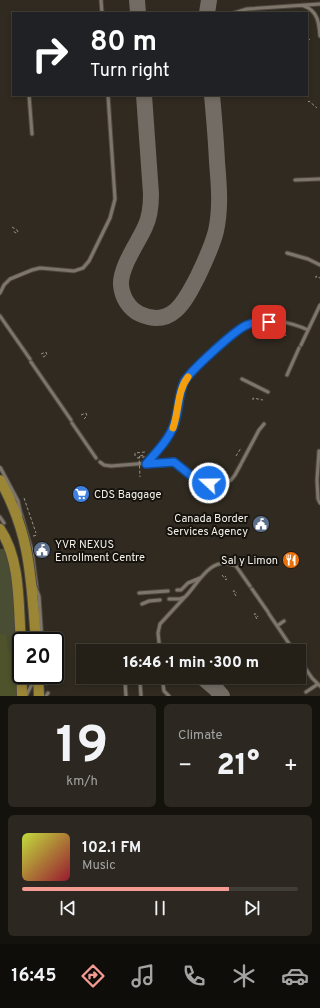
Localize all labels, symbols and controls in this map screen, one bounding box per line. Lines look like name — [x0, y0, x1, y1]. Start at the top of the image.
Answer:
text: 80 m — [90, 25, 157, 61]
icon: right — [24, 28, 76, 80]
text: Turn right — [90, 60, 170, 83]
pin — [252, 305, 286, 339]
icon: arrive — [258, 311, 280, 333]
position arrow — [188, 462, 230, 504]
supermarket icon: CDS Baggage — [71, 484, 91, 504]
place label: CDS Baggage — [94, 488, 161, 502]
place label: Canada Border Services Agency — [167, 512, 249, 539]
public building icon: Canada Border Services Agency — [251, 514, 271, 534]
place label: YVR NEXUS Enrollment Centre — [55, 538, 145, 565]
public building icon: YVR NEXUS Enrollment Centre — [32, 540, 52, 560]
restaurant icon: Sal y Limon — [281, 550, 301, 570]
place label: Sal y Limon — [221, 554, 278, 568]
speed limit sign: 20 — [12, 632, 64, 684]
text: 16:46 · 1 min · 300 m — [123, 654, 259, 673]
text: 19 — [56, 715, 108, 781]
text: Climate — [178, 728, 223, 744]
text: 21° — [216, 748, 260, 785]
text: − — [178, 753, 192, 780]
text: + — [284, 753, 298, 780]
text: km/h — [66, 774, 98, 790]
text: 102.1 FM — [82, 839, 141, 858]
text: Music — [82, 858, 116, 874]
icon: previous — [57, 897, 79, 919]
icon: pause — [149, 897, 171, 919]
icon: next — [241, 897, 263, 919]
icon: directions — [79, 962, 107, 990]
icon: music — [129, 962, 157, 990]
icon: phone — [180, 962, 208, 990]
icon: climate — [230, 962, 258, 990]
icon: car — [281, 962, 309, 990]
text: 16:45 — [11, 965, 56, 988]

